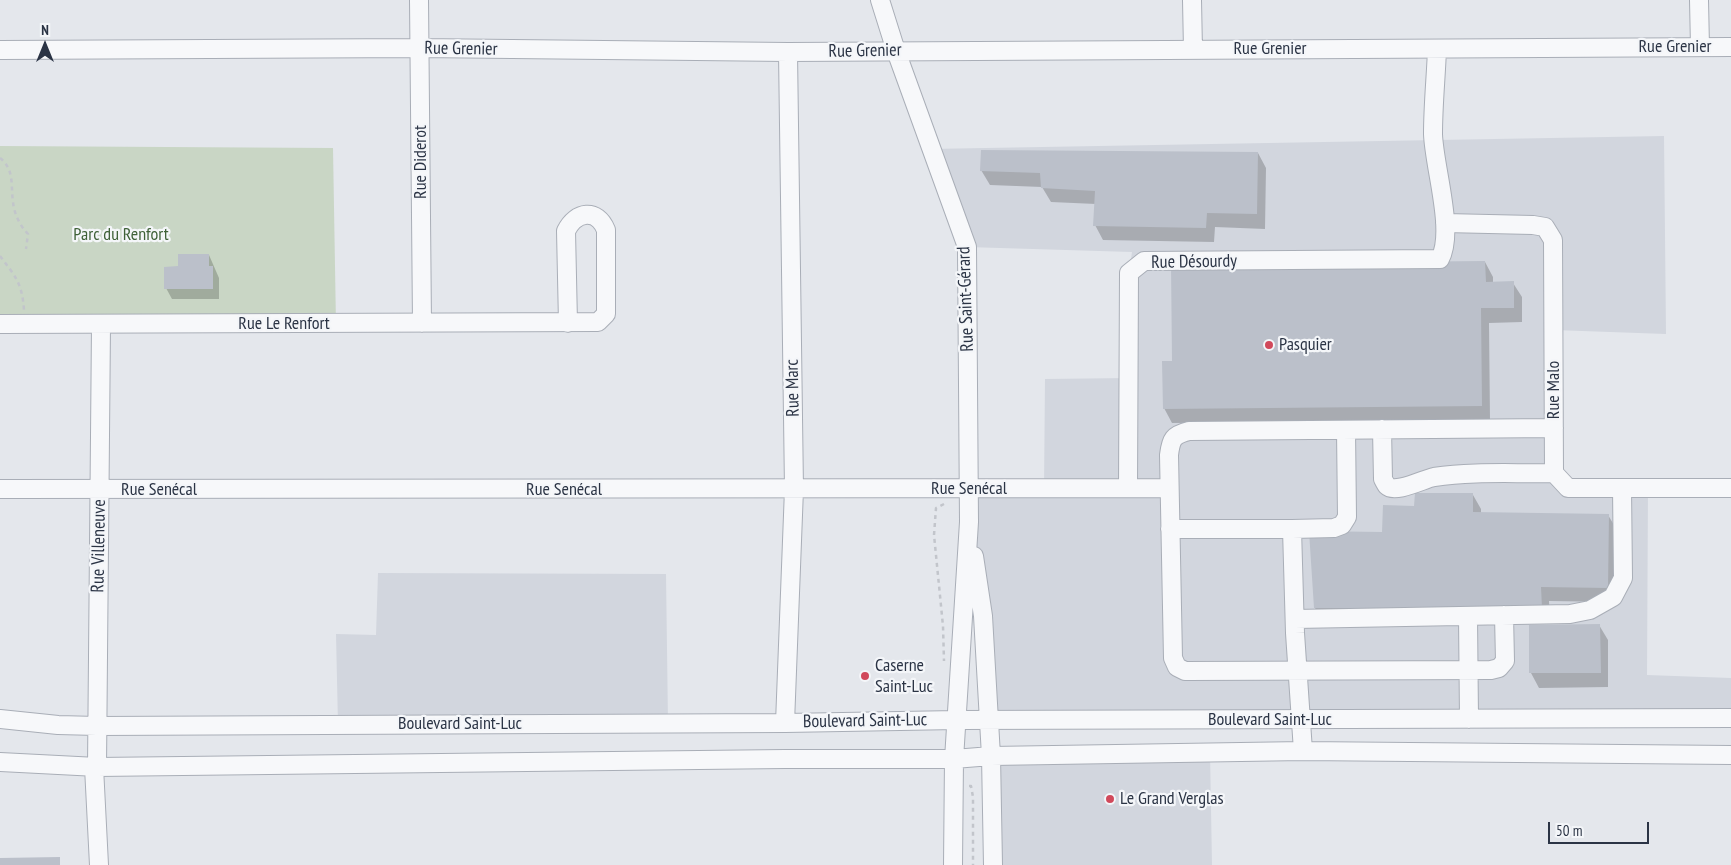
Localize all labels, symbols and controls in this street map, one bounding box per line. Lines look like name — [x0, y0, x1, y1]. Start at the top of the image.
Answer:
north arrow — [20, 20, 70, 70]
text: N — [41, 21, 49, 39]
street label: Rue Grenier — [1638, 36, 1712, 58]
street label: Rue Grenier — [424, 38, 498, 60]
street label: Rue Grenier — [1233, 38, 1307, 60]
street label: Rue Grenier — [828, 40, 902, 62]
street label: Rue Diderot — [410, 125, 432, 199]
park label: Parc du Renfort — [73, 224, 169, 246]
street label: Rue Saint-Gérard — [953, 246, 979, 352]
street label: Rue Désourdy — [1151, 250, 1237, 274]
street label: Rue Le Renfort — [238, 313, 330, 335]
place label: Pasquier — [1279, 334, 1332, 356]
marker: Pasquier — [1263, 339, 1275, 351]
street label: Rue Marc — [782, 359, 804, 417]
street label: Rue Malo — [1543, 361, 1565, 419]
street label: Rue Senécal — [931, 478, 1007, 500]
street label: Rue Senécal — [121, 479, 197, 501]
street label: Rue Senécal — [526, 479, 602, 501]
street label: Rue Villeneuve — [87, 499, 111, 593]
place label: Caserne Saint-Luc — [875, 655, 933, 698]
marker: Caserne Saint-Luc — [859, 670, 871, 682]
street label: Boulevard Saint-Luc — [803, 709, 927, 733]
street label: Boulevard Saint-Luc — [1208, 709, 1332, 731]
street label: Boulevard Saint-Luc — [398, 713, 522, 735]
place label: Le Grand Verglas — [1120, 788, 1223, 810]
marker: Le Grand Verglas — [1104, 793, 1116, 805]
scale bar — [1551, 812, 1652, 844]
text: 50 m — [1556, 821, 1582, 840]

